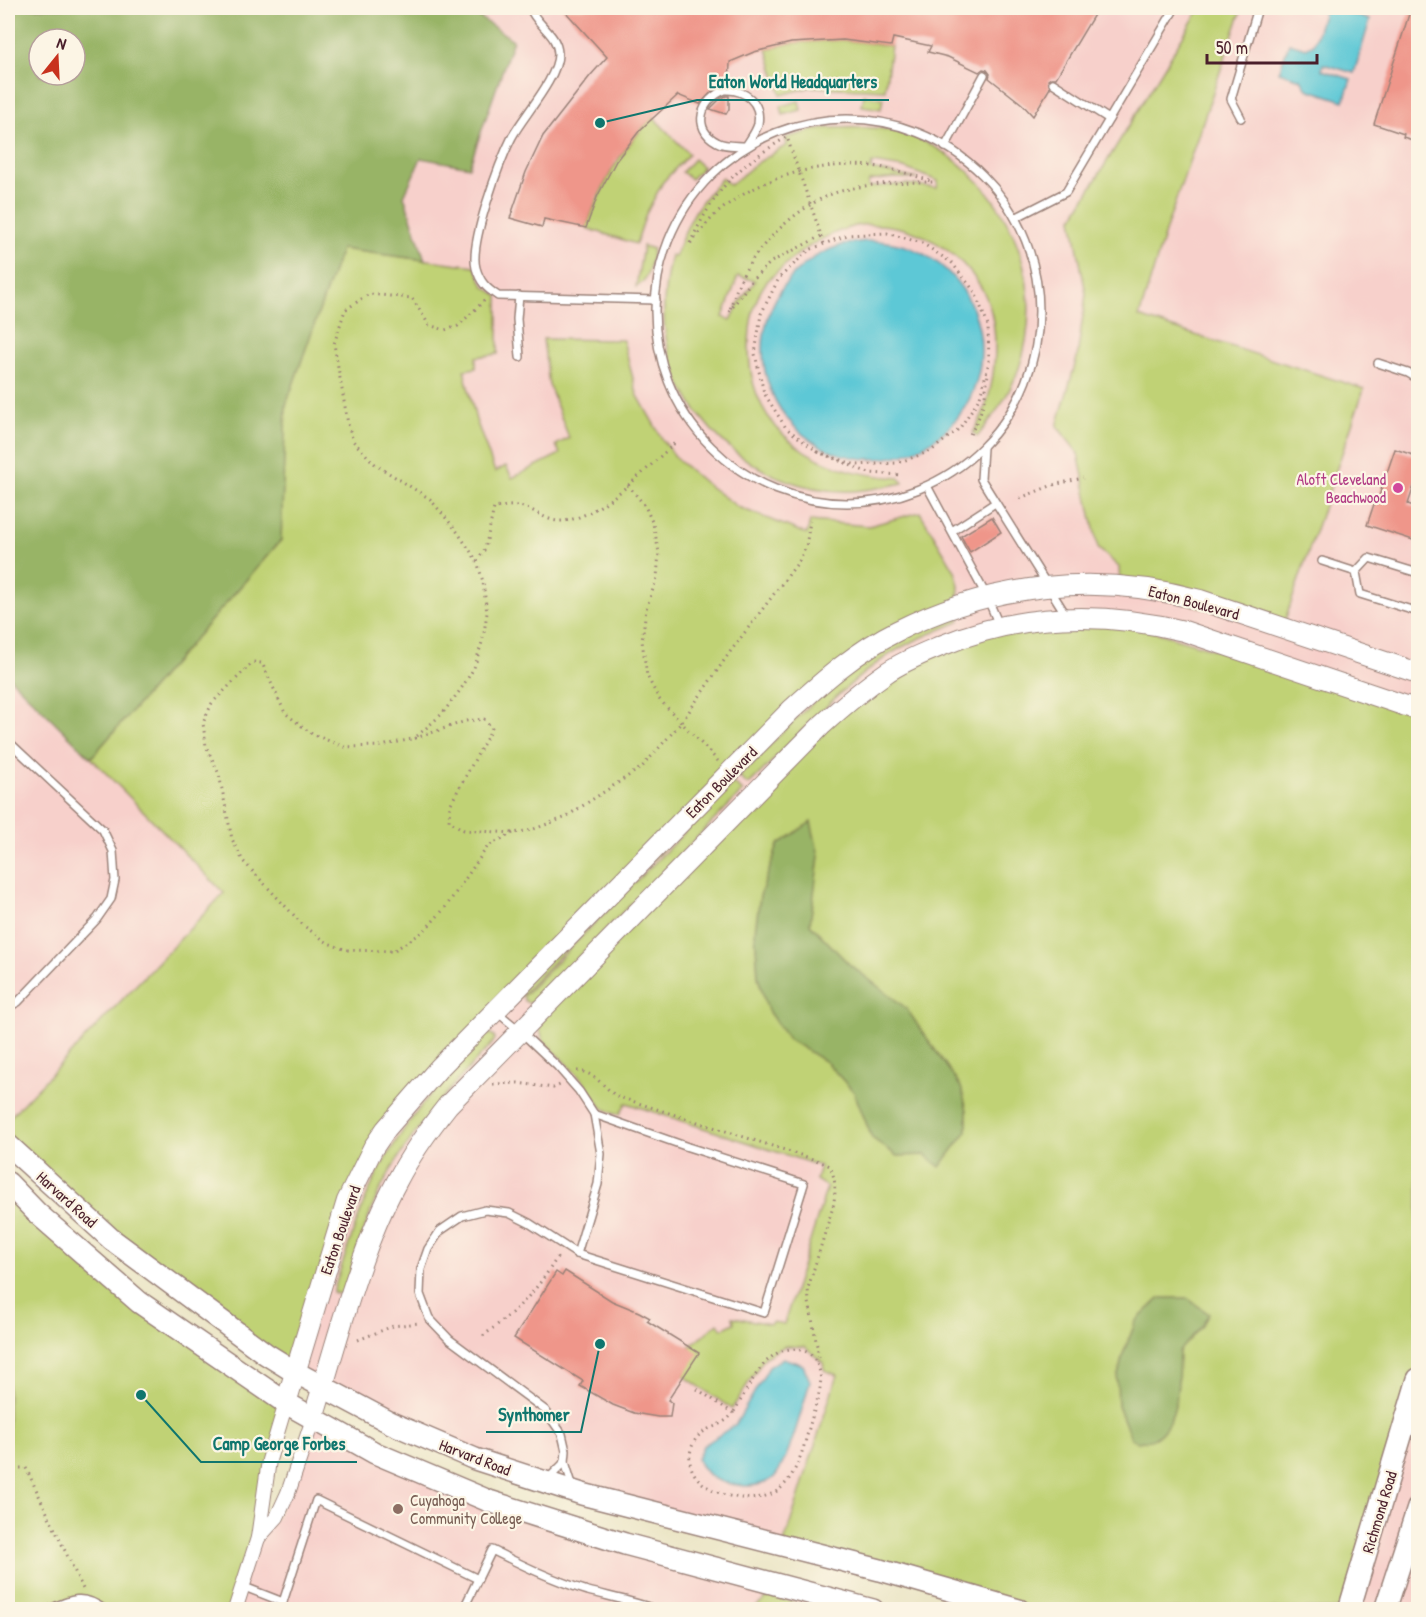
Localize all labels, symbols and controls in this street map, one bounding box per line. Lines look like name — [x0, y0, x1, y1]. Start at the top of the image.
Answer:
north arrow — [27, 27, 87, 87]
scale bar — [1207, 27, 1316, 65]
text: N — [54, 31, 70, 55]
text: 50 m — [1216, 35, 1248, 60]
callout: Eaton World Headquarters — [697, 64, 889, 100]
text: Eaton World Headquarters — [709, 69, 877, 95]
place label: Aloft Cleveland Beachwood — [1296, 468, 1386, 508]
marker: Aloft Cleveland Beachwood — [1391, 481, 1405, 495]
street label: Eaton Boulevard — [1146, 579, 1242, 625]
street label: Eaton Boulevard — [680, 741, 762, 823]
street label: Harvard Road — [32, 1166, 102, 1232]
street label: Eaton Boulevard — [314, 1183, 366, 1277]
callout: Synthomer — [486, 1396, 581, 1432]
text: Synthomer — [498, 1402, 570, 1428]
callout: Camp George Forbes — [201, 1426, 357, 1462]
text: Camp George Forbes — [213, 1431, 345, 1457]
street label: Harvard Road — [436, 1433, 514, 1481]
street label: Richmond Road — [1356, 1468, 1402, 1556]
place label: Cuyahoga Community College — [410, 1489, 523, 1529]
marker: Cuyahoga Community College — [391, 1502, 405, 1516]

